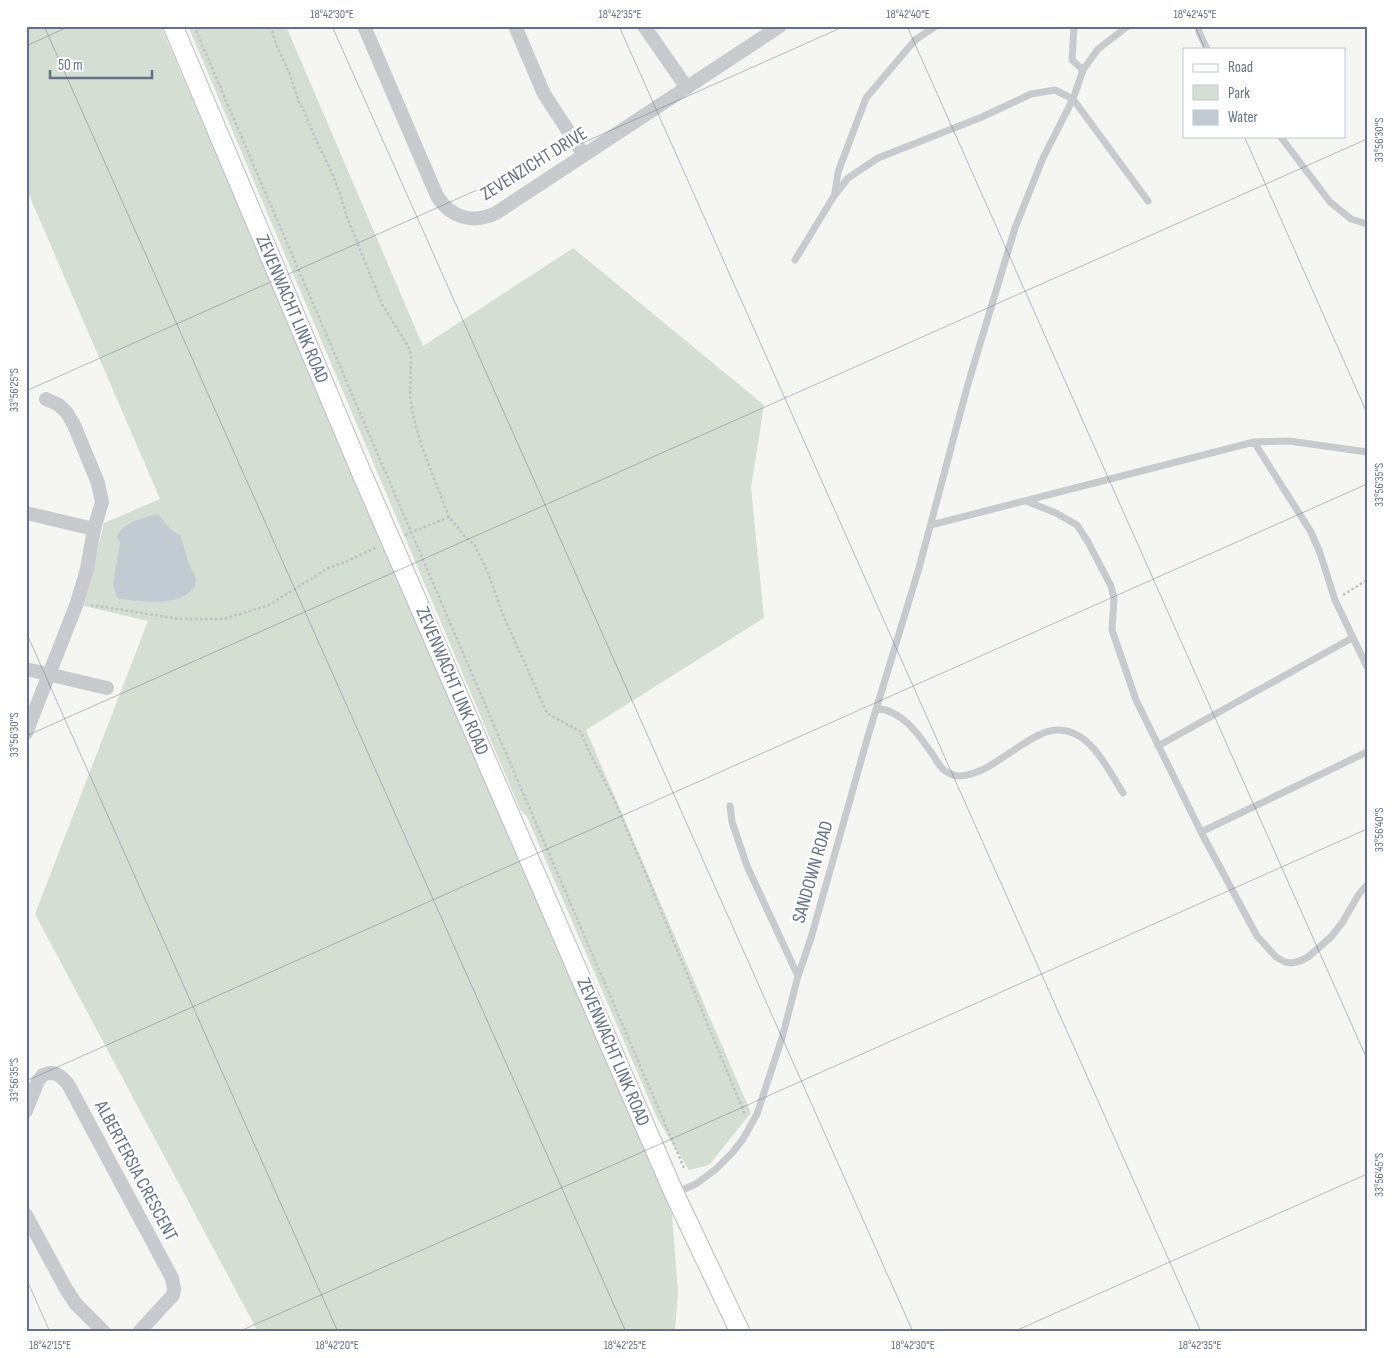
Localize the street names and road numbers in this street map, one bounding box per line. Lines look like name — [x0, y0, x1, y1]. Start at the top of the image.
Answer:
street label: ZEVENZICHT DRIVE — [476, 122, 592, 206]
street label: ZEVENWACHT LINK ROAD — [250, 231, 334, 387]
street label: ZEVENWACHT LINK ROAD — [410, 603, 494, 759]
street label: SANDOWN ROAD — [787, 818, 839, 926]
street label: ZEVENWACHT LINK ROAD — [571, 974, 655, 1130]
street label: ALBERTERSIA CRESCENT — [89, 1096, 183, 1245]

